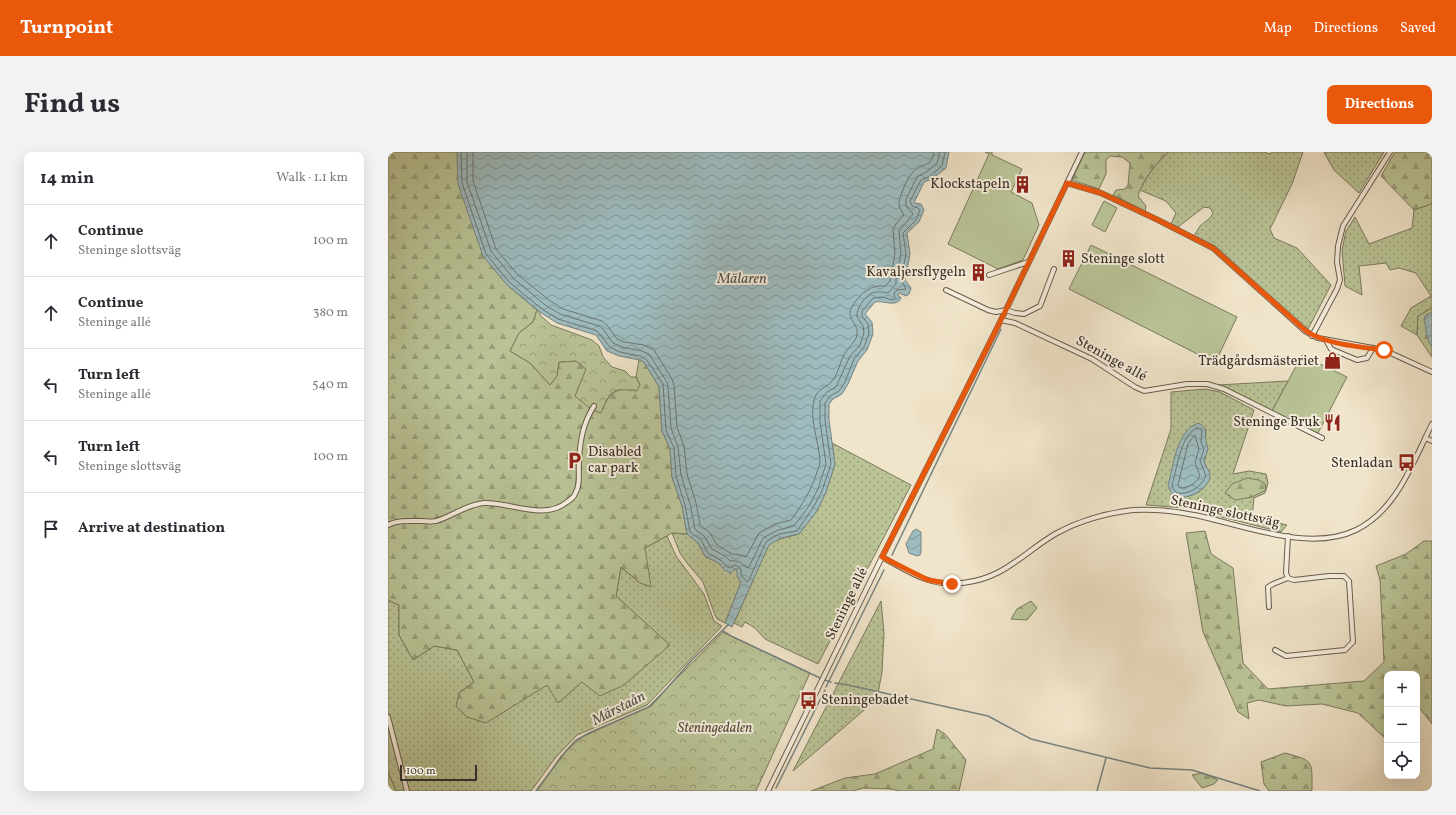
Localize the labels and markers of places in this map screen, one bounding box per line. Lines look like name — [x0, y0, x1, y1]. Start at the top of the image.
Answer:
building icon: Klockstapeln — [1013, 174, 1033, 194]
place label: Klockstapeln — [930, 175, 1010, 194]
building icon: Steninge slott — [1058, 249, 1078, 269]
place label: Steninge slott — [1081, 250, 1165, 269]
building icon: Kavaljersflygeln — [969, 262, 989, 282]
place label: Kavaljersflygeln — [866, 263, 966, 282]
shop icon: Trädgårdsmästeriet — [1322, 351, 1342, 371]
place label: Trädgårdsmästeriet — [1198, 352, 1319, 371]
restaurant icon: Steninge Bruk — [1323, 412, 1343, 432]
place label: Steninge Bruk — [1233, 413, 1320, 432]
place label: Disabled car park — [588, 443, 642, 478]
parking icon: Disabled car park — [565, 450, 585, 470]
bus stop icon: Stenladan — [1396, 453, 1416, 473]
place label: Stenladan — [1331, 454, 1393, 473]
bus stop icon: Steningebadet — [798, 690, 818, 710]
place label: Steningebadet — [821, 691, 909, 710]

